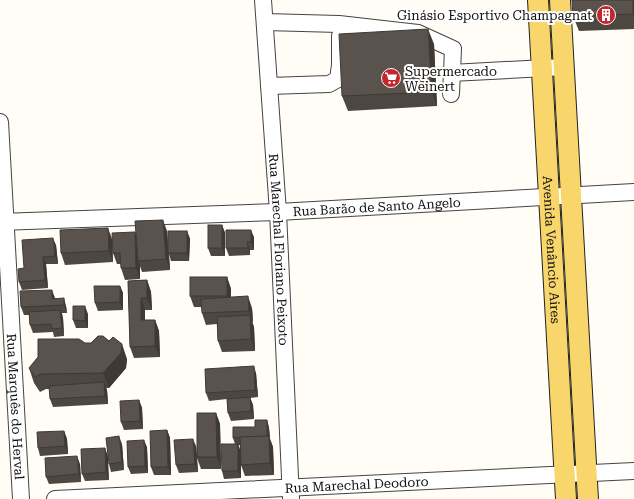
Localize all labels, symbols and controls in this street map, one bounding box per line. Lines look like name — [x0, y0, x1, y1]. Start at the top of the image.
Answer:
building icon: Ginásio Esportivo Champagnat — [595, 4, 617, 26]
place label: Ginásio Esportivo Champagnat — [397, 8, 592, 23]
place label: Supermercado Weinert — [405, 64, 497, 94]
supermarket icon: Supermercado Weinert — [380, 67, 402, 89]
street label: Rua Marechal Floriano Peixoto — [266, 153, 291, 346]
street label: Avenida Venâncio Aires — [540, 175, 563, 324]
street label: Rua Barão de Santo Angelo — [292, 195, 461, 219]
street label: Rua Marquês do Herval — [4, 333, 27, 480]
street label: Rua Marechal Deodoro — [284, 474, 429, 496]

